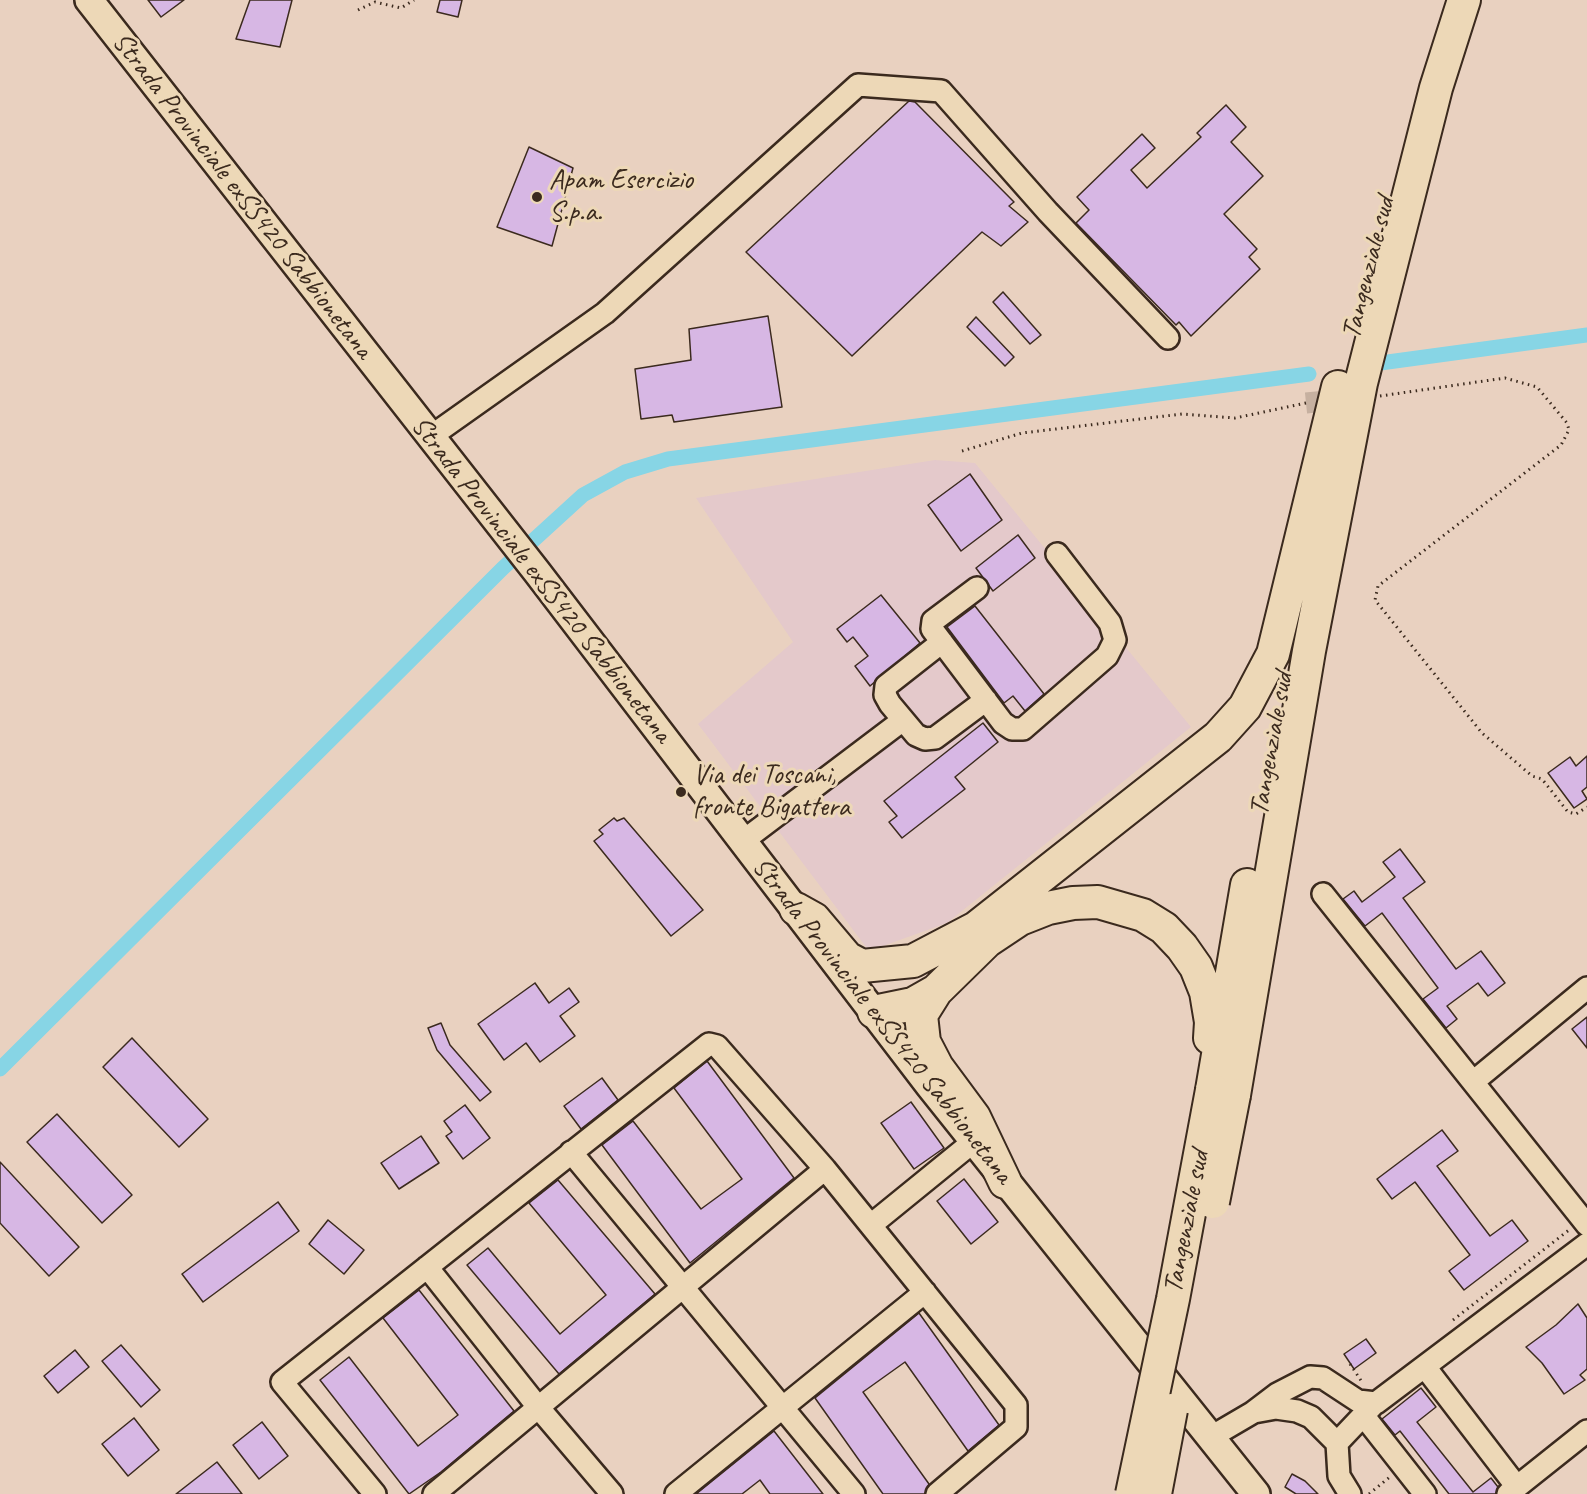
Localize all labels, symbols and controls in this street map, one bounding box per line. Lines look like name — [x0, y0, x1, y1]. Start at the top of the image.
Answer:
street label: Strada Provinciale exSS420 Sabbionetana — [104, 26, 380, 366]
place label: Apam Esercizio S.p.a. — [549, 164, 693, 230]
marker: Apam Esercizio S.p.a. — [530, 190, 544, 204]
street label: Tangenziale sud — [1335, 194, 1403, 342]
street label: Strada Provinciale exSS420 Sabbionetana — [403, 410, 679, 750]
street label: Tangenziale sud — [1243, 670, 1301, 818]
place label: Via dei Toscani, fronte Bigattera — [693, 759, 850, 825]
marker: Via dei Toscani, fronte Bigattera — [674, 785, 688, 799]
street label: Strada Provinciale exSS420 Sabbionetana — [744, 851, 1020, 1191]
street label: Tangenziale sud — [1157, 1148, 1217, 1296]

